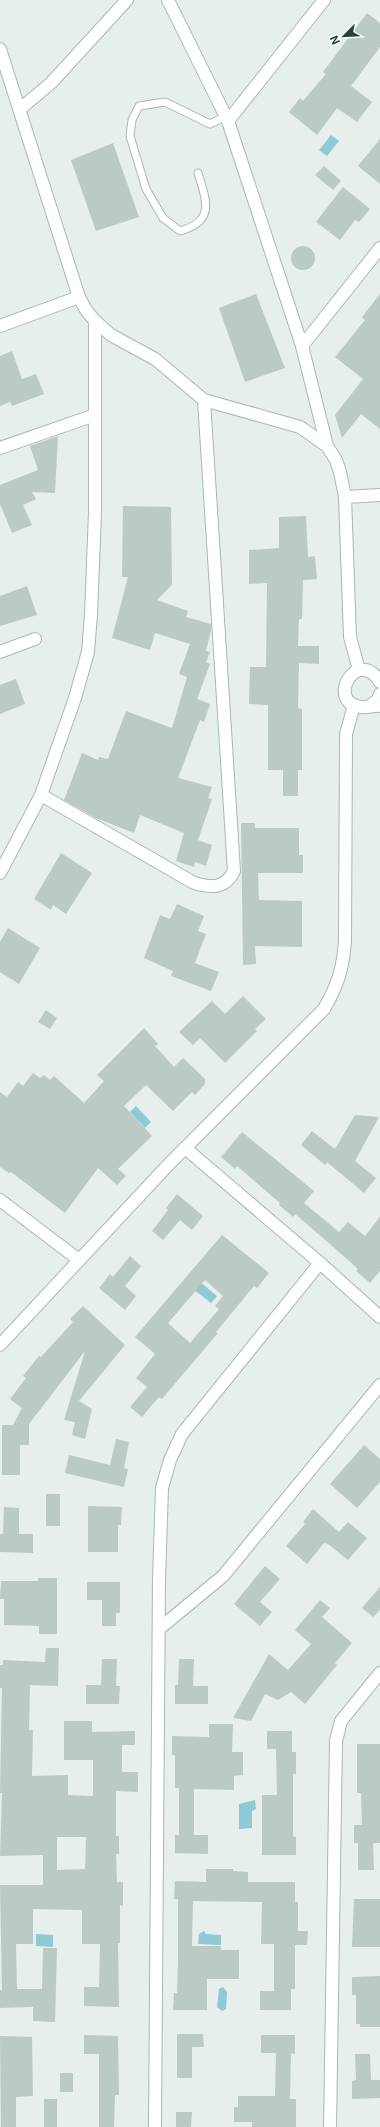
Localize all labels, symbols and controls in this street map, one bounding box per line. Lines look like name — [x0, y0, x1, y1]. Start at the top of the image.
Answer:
north arrow — [324, 16, 364, 56]
text: N — [327, 33, 343, 47]

